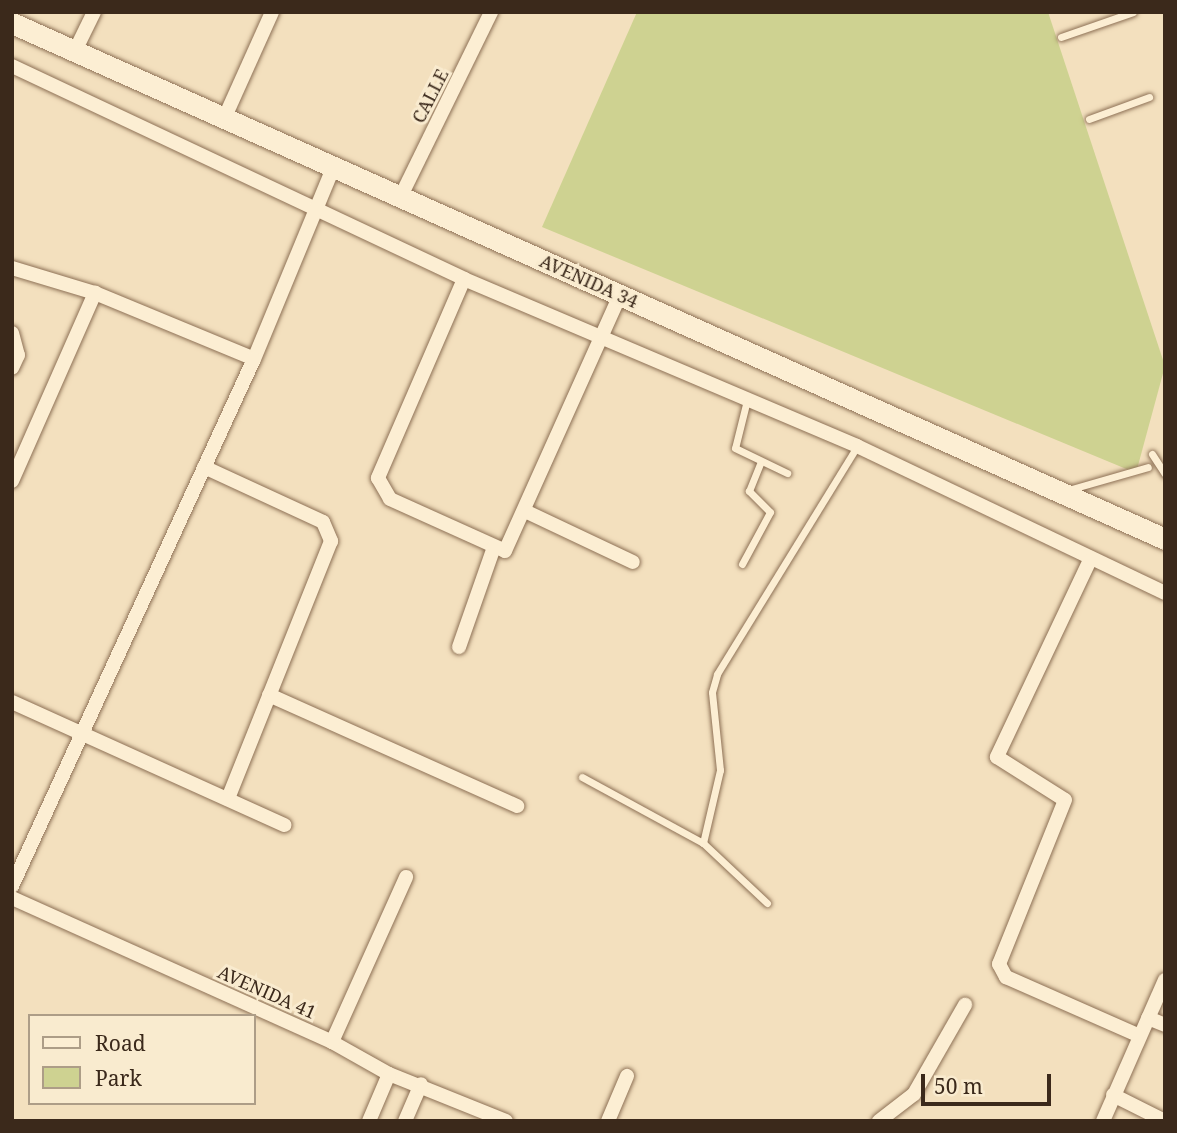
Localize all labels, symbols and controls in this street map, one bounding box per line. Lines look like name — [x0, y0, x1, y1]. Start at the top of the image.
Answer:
street label: CALLE — [407, 66, 453, 126]
street label: AVENIDA 34 — [537, 250, 641, 312]
street label: AVENIDA 41 — [215, 961, 319, 1023]
legend — [28, 1014, 256, 1105]
text: Road — [95, 1029, 146, 1057]
scale bar — [925, 1060, 1054, 1104]
text: Park — [95, 1064, 142, 1092]
text: 50 m — [934, 1072, 983, 1100]

